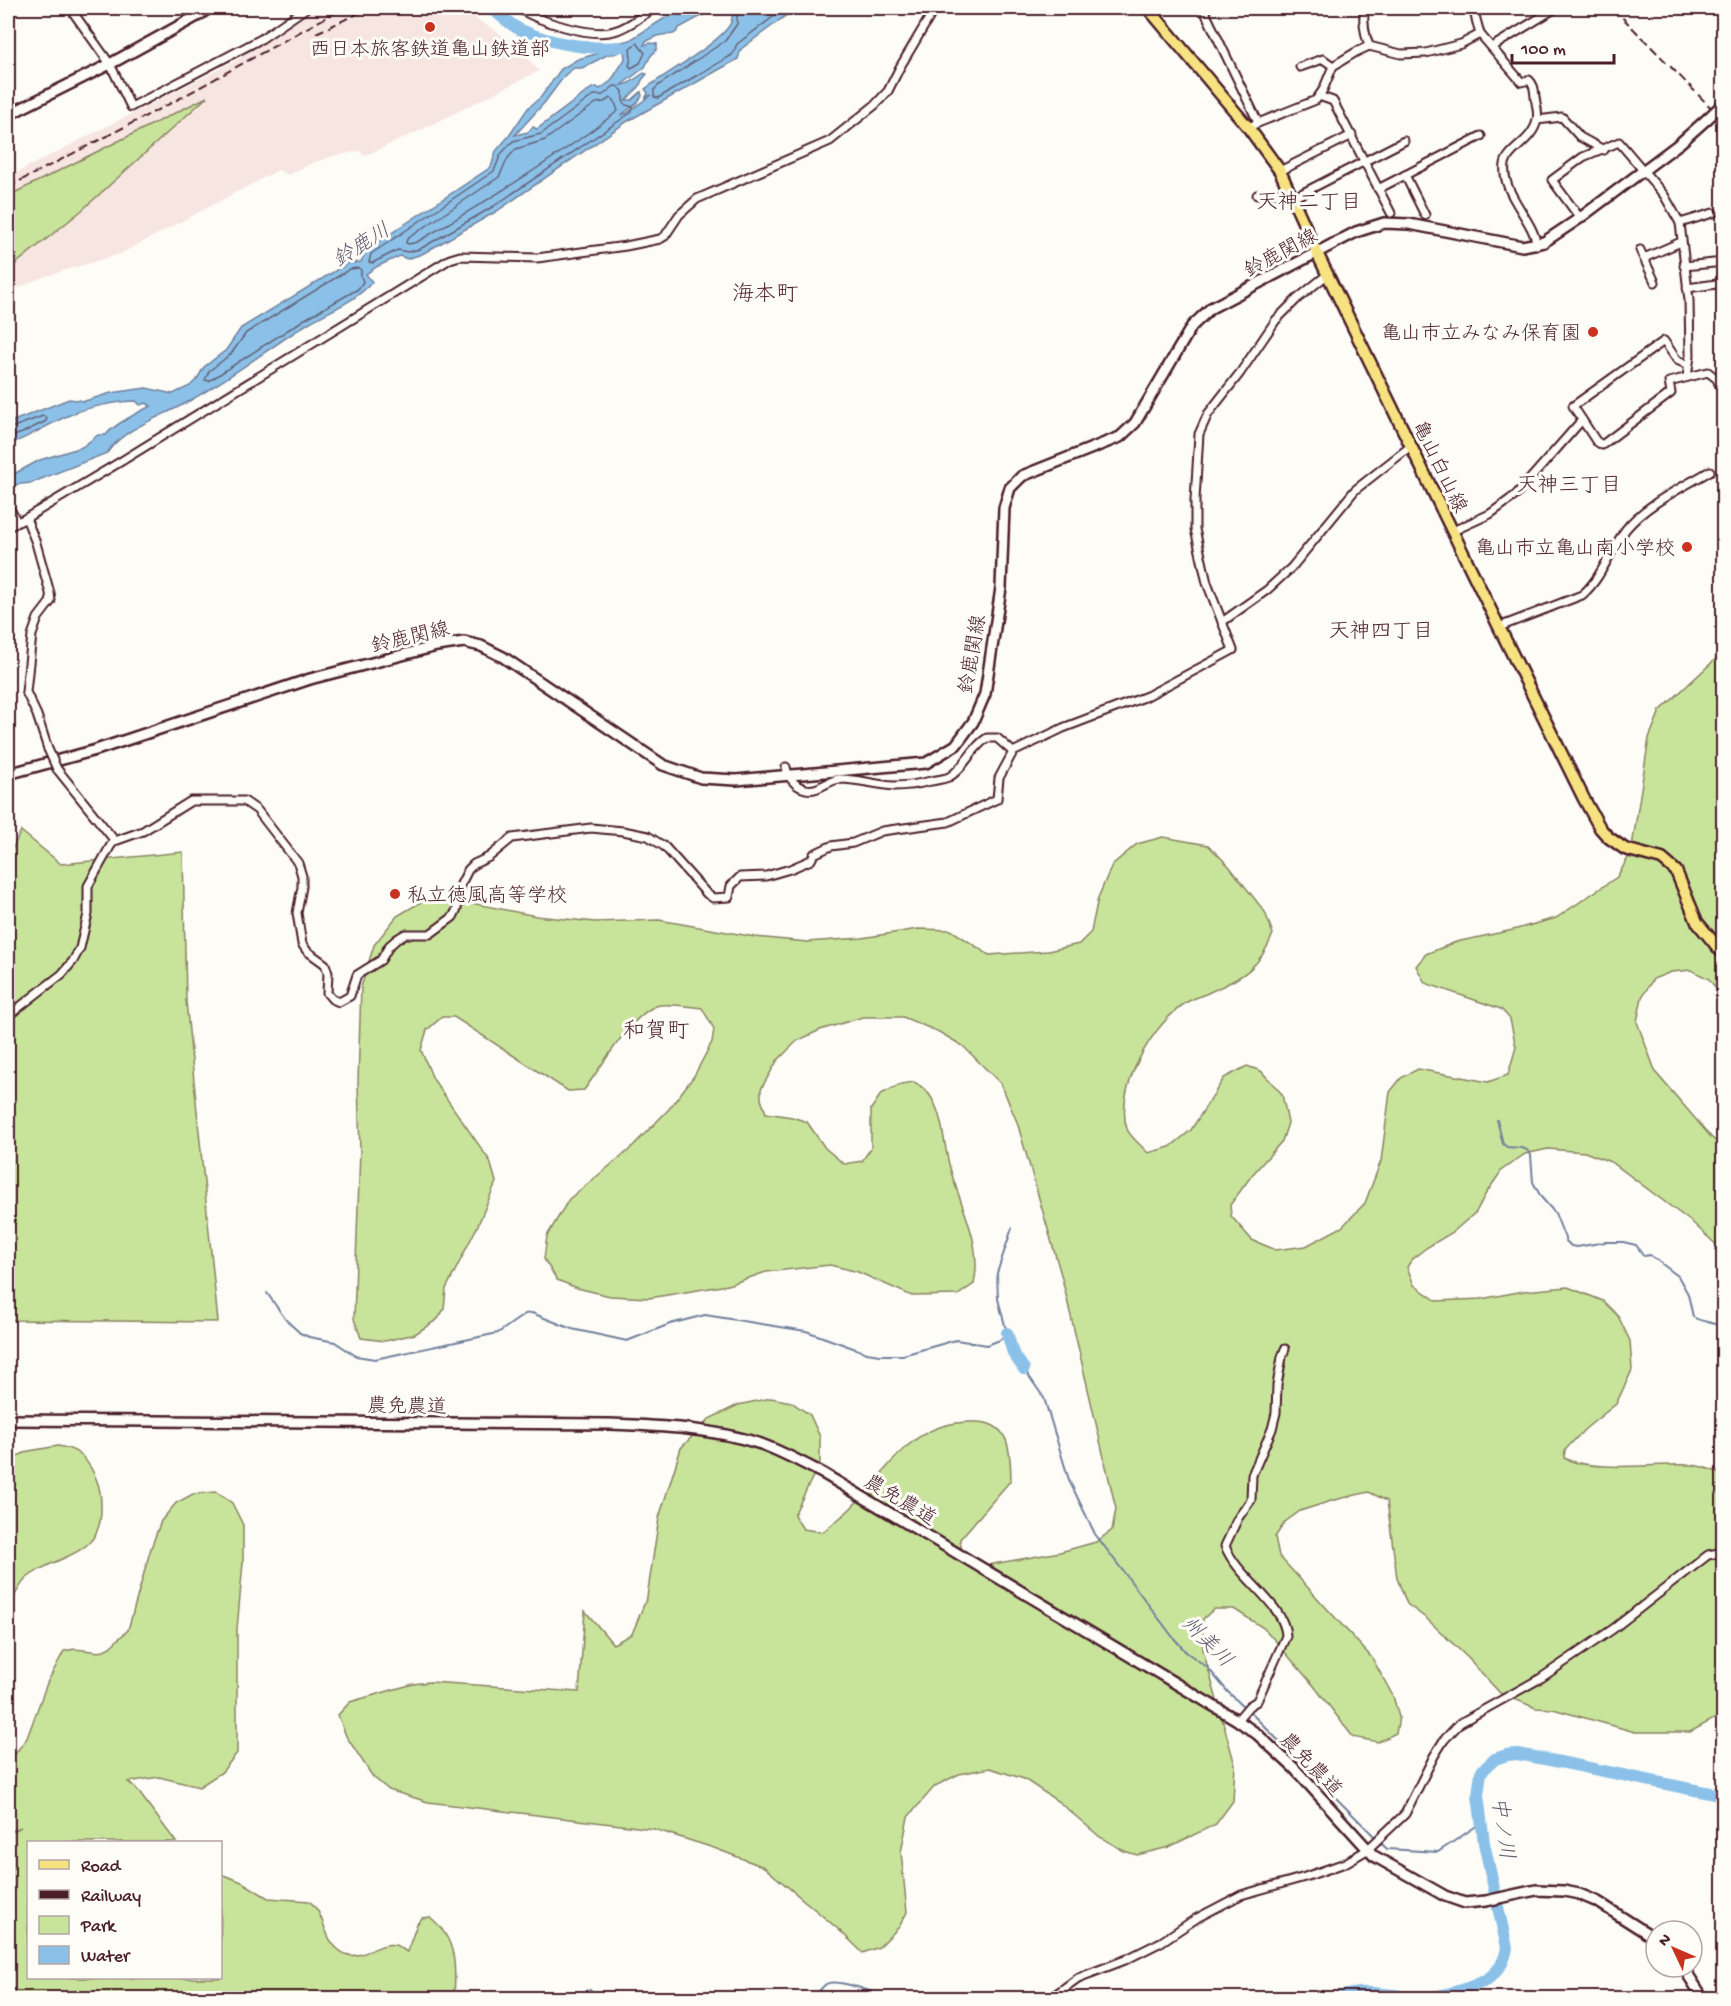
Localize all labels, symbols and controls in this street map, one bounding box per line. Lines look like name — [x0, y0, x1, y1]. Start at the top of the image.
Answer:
marker: 西日本旅客鉄道亀山鉄道部 — [423, 20, 437, 34]
scale bar — [1512, 27, 1614, 65]
place label: 西日本旅客鉄道亀山鉄道部 — [310, 38, 550, 63]
text: 100 m — [1520, 40, 1566, 61]
district label: 天神二丁目 — [1257, 191, 1362, 217]
water label: 鈴鹿川 — [328, 218, 396, 274]
street label: 鈴鹿関線 — [1240, 224, 1322, 284]
district label: 海本町 — [732, 282, 798, 309]
place label: 亀山市立みなみ保育園 — [1381, 322, 1581, 347]
marker: 亀山市立みなみ保育園 — [1586, 325, 1600, 339]
street label: 亀山白山線 — [1406, 417, 1472, 518]
district label: 天神三丁目 — [1517, 474, 1622, 500]
place label: 亀山市立亀山南小学校 — [1475, 537, 1675, 562]
marker: 亀山市立亀山南小学校 — [1680, 540, 1694, 554]
street label: 鈴鹿関線 — [954, 613, 993, 696]
street label: 鈴鹿関線 — [369, 617, 452, 660]
district label: 天神四丁目 — [1329, 620, 1434, 646]
place label: 私立徳風高等学校 — [407, 884, 567, 909]
marker: 私立徳風高等学校 — [388, 887, 402, 901]
district label: 和賀町 — [623, 1019, 689, 1046]
street label: 農免農道 — [367, 1394, 447, 1421]
street label: 農免農道 — [859, 1470, 940, 1532]
water label: 州美川 — [1174, 1612, 1237, 1675]
street label: 農免農道 — [1273, 1728, 1347, 1803]
water label: 中ノ川 — [1484, 1795, 1519, 1861]
legend — [27, 1841, 222, 1979]
text: Road — [81, 1857, 122, 1878]
text: Railway — [81, 1887, 141, 1908]
text: Park — [80, 1917, 117, 1938]
north arrow — [1644, 1919, 1704, 1979]
text: N — [1655, 1930, 1677, 1951]
text: Water — [81, 1947, 131, 1968]

